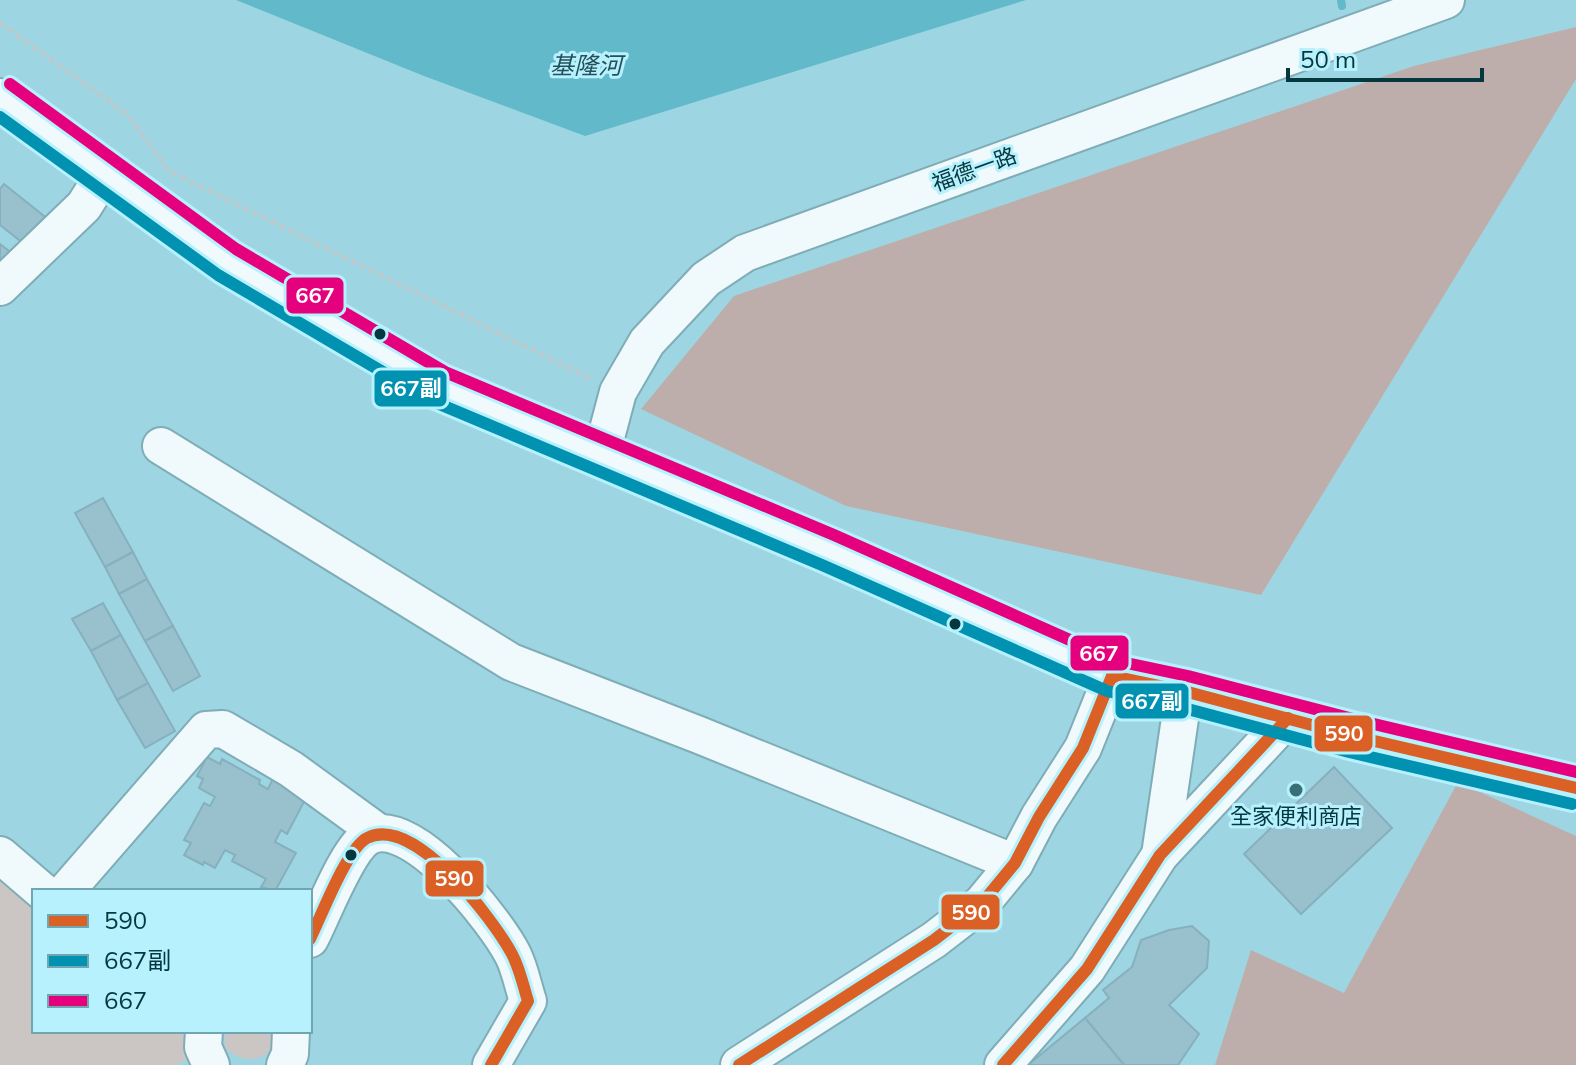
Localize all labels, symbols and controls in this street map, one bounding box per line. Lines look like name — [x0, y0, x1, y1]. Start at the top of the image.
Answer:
scale bar — [1288, 32, 1482, 82]
text: 50 m — [1300, 44, 1356, 74]
water label: 基隆河 — [550, 50, 626, 80]
street label: 福德一路 — [928, 141, 1020, 197]
line badge: 667 — [285, 276, 345, 315]
text: 667 — [295, 281, 335, 309]
unlabelled marker — [372, 326, 388, 342]
line badge: 667副 — [373, 369, 448, 408]
text: 667副 — [380, 374, 442, 402]
unlabelled marker — [947, 616, 963, 632]
line badge: 667 — [1069, 634, 1130, 672]
text: 667 — [1079, 639, 1119, 667]
line badge: 667副 — [1114, 682, 1190, 720]
text: 667副 — [1121, 687, 1183, 715]
line badge: 590 — [1313, 714, 1374, 753]
text: 590 — [1324, 719, 1364, 747]
marker: 全家便利商店 — [1287, 781, 1305, 799]
place label: 全家便利商店 — [1230, 802, 1362, 830]
unlabelled marker — [343, 847, 359, 863]
line badge: 590 — [424, 859, 485, 898]
text: 590 — [434, 864, 474, 892]
legend — [32, 889, 312, 1033]
line badge: 590 — [940, 893, 1001, 931]
text: 590 — [951, 898, 991, 926]
text: 590 — [104, 905, 147, 935]
text: 667副 — [104, 945, 171, 975]
text: 667 — [104, 985, 147, 1015]

